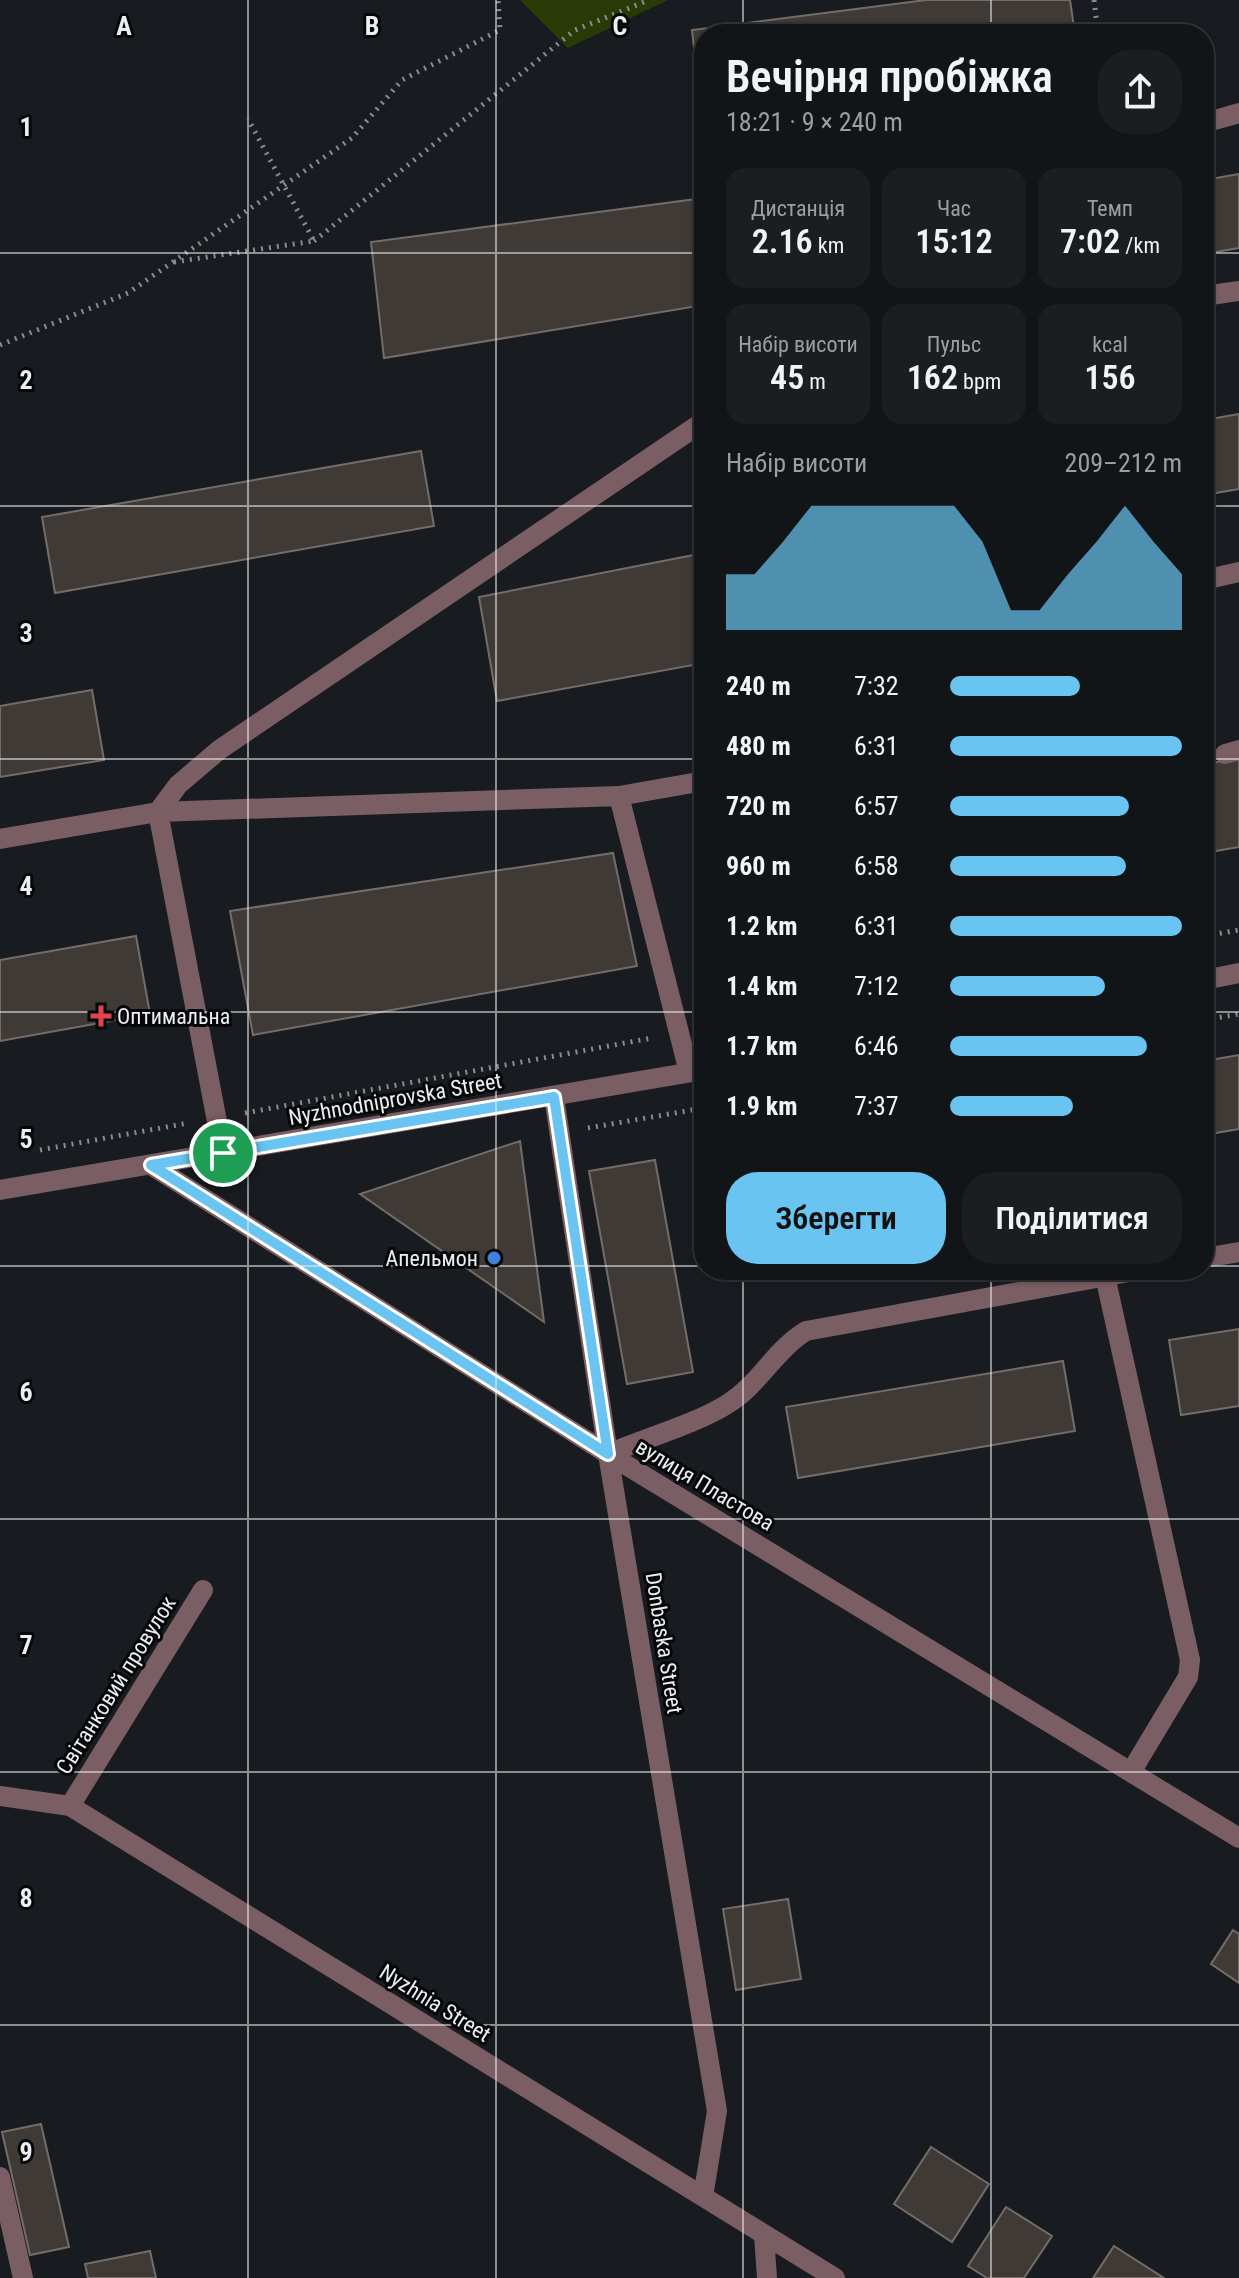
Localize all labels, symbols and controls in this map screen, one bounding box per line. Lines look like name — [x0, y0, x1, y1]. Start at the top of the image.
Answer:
text: A — [116, 11, 132, 41]
text: B — [365, 11, 379, 41]
text: C — [613, 11, 628, 41]
button: share — [1098, 50, 1182, 134]
text: Вечірня пробіжка — [726, 51, 1053, 103]
text: 18:21 · 9 × 240 m — [726, 107, 903, 137]
text: 1 — [19, 112, 33, 142]
text: Дистанція — [751, 196, 845, 221]
text: Час — [937, 196, 971, 221]
text: Темп — [1087, 196, 1133, 221]
text: 2.16 — [752, 221, 813, 261]
text: 15:12 — [915, 221, 993, 261]
text: 7:02 — [1060, 221, 1120, 261]
text: km — [813, 233, 844, 258]
text: /km — [1120, 233, 1160, 258]
text: Набір висоти — [738, 332, 858, 357]
text: Пульс — [927, 332, 981, 357]
text: kcal — [1092, 332, 1128, 357]
text: 45 — [770, 357, 804, 397]
text: 162 — [907, 357, 958, 397]
text: 156 — [1084, 357, 1136, 397]
text: 2 — [19, 365, 33, 395]
text: m — [804, 369, 826, 394]
text: bpm — [958, 369, 1001, 394]
text: Набір висоти — [726, 448, 867, 478]
text: 209–212 m — [1065, 448, 1182, 478]
text: 3 — [19, 618, 33, 648]
text: 240 m — [726, 671, 791, 701]
text: 7:32 — [854, 671, 899, 701]
text: 480 m — [726, 731, 791, 761]
text: 6:31 — [854, 731, 899, 761]
text: 720 m — [726, 791, 791, 821]
text: 6:57 — [854, 791, 899, 821]
text: 960 m — [726, 851, 791, 881]
text: 6:58 — [854, 851, 899, 881]
text: 4 — [19, 871, 33, 901]
text: 1.2 km — [726, 911, 798, 941]
text: 6:31 — [854, 911, 899, 941]
text: 1.4 km — [726, 971, 798, 1001]
text: 7:12 — [854, 971, 899, 1001]
place label: Оптимальна — [117, 1004, 230, 1029]
marker: Оптимальна — [92, 1007, 110, 1025]
text: 1.7 km — [726, 1031, 798, 1061]
text: 6:46 — [854, 1031, 899, 1061]
street label: Nyzhnodniprovska Street — [286, 1068, 504, 1130]
text: 1.9 km — [726, 1091, 798, 1121]
text: 7:37 — [854, 1091, 899, 1121]
pin — [189, 1119, 257, 1187]
text: 5 — [19, 1124, 33, 1154]
icon: arrive — [201, 1131, 245, 1175]
button: Зберегти — [726, 1172, 946, 1264]
button: Поділитися — [962, 1172, 1182, 1264]
place label: Апельмон — [386, 1246, 478, 1271]
marker: Апельмон — [485, 1249, 503, 1267]
text: 6 — [19, 1377, 33, 1407]
street label: вулиця Пластова — [631, 1434, 779, 1536]
street label: Donbaska Street — [640, 1571, 688, 1715]
street label: Світанковий провулок — [51, 1591, 181, 1779]
text: 7 — [19, 1630, 33, 1660]
text: 8 — [19, 1883, 33, 1913]
street label: Nyzhnia Street — [375, 1959, 495, 2047]
text: 9 — [19, 2137, 33, 2167]

